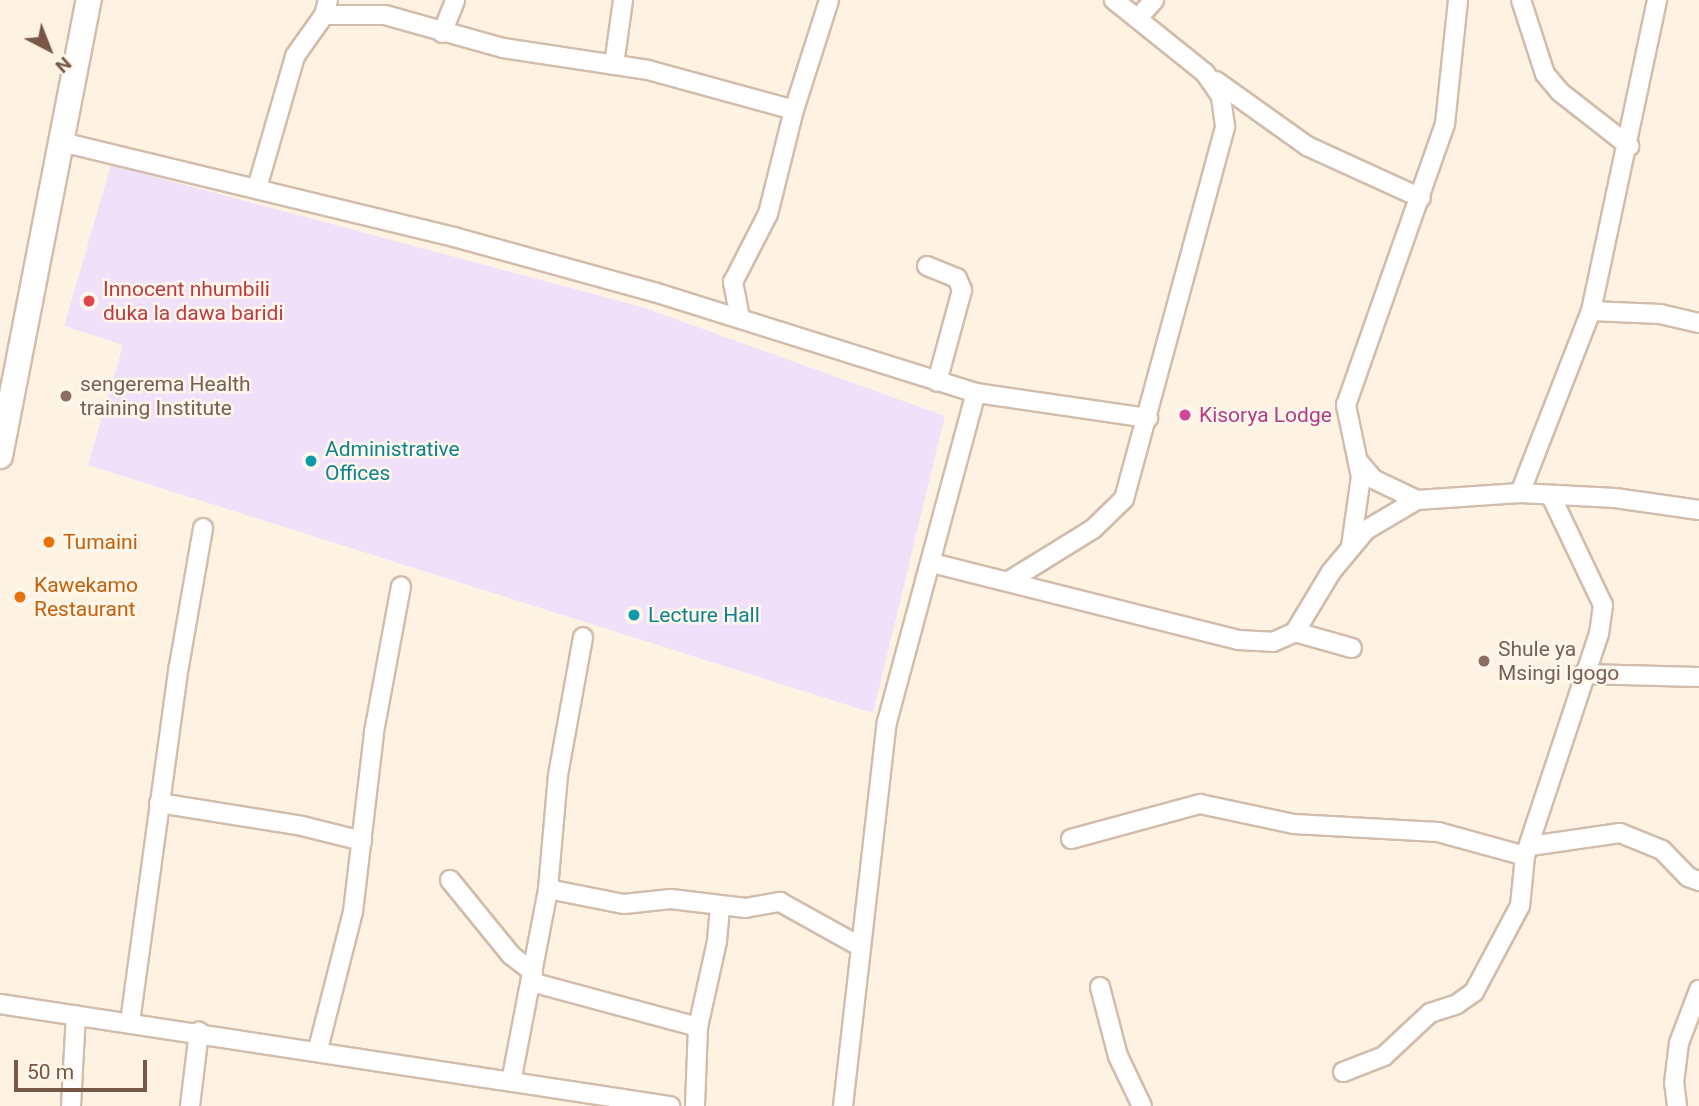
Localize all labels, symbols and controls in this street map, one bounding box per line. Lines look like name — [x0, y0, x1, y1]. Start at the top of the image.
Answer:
north arrow — [14, 14, 84, 84]
text: N — [51, 52, 76, 78]
place label: Innocent nhumbili duka la dawa baridi — [103, 276, 283, 326]
marker: Innocent nhumbili duka la dawa baridi — [81, 293, 97, 309]
place label: sengerema Health training Institute — [80, 371, 251, 421]
marker: sengerema Health training Institute — [58, 388, 74, 404]
place label: Kisorya Lodge — [1199, 402, 1332, 428]
marker: Kisorya Lodge — [1177, 407, 1193, 423]
place label: Administrative Offices — [325, 436, 460, 486]
marker: Administrative Offices — [303, 453, 319, 469]
place label: Tumaini — [63, 529, 138, 555]
marker: Tumaini — [41, 534, 57, 550]
place label: Kawekamo Restaurant — [34, 572, 138, 622]
marker: Kawekamo Restaurant — [12, 589, 28, 605]
place label: Lecture Hall — [648, 602, 760, 628]
marker: Lecture Hall — [626, 607, 642, 623]
place label: Shule ya Msingi Igogo — [1498, 636, 1619, 686]
marker: Shule ya Msingi Igogo — [1476, 653, 1492, 669]
scale bar — [18, 1046, 150, 1090]
text: 50 m — [27, 1060, 74, 1084]

